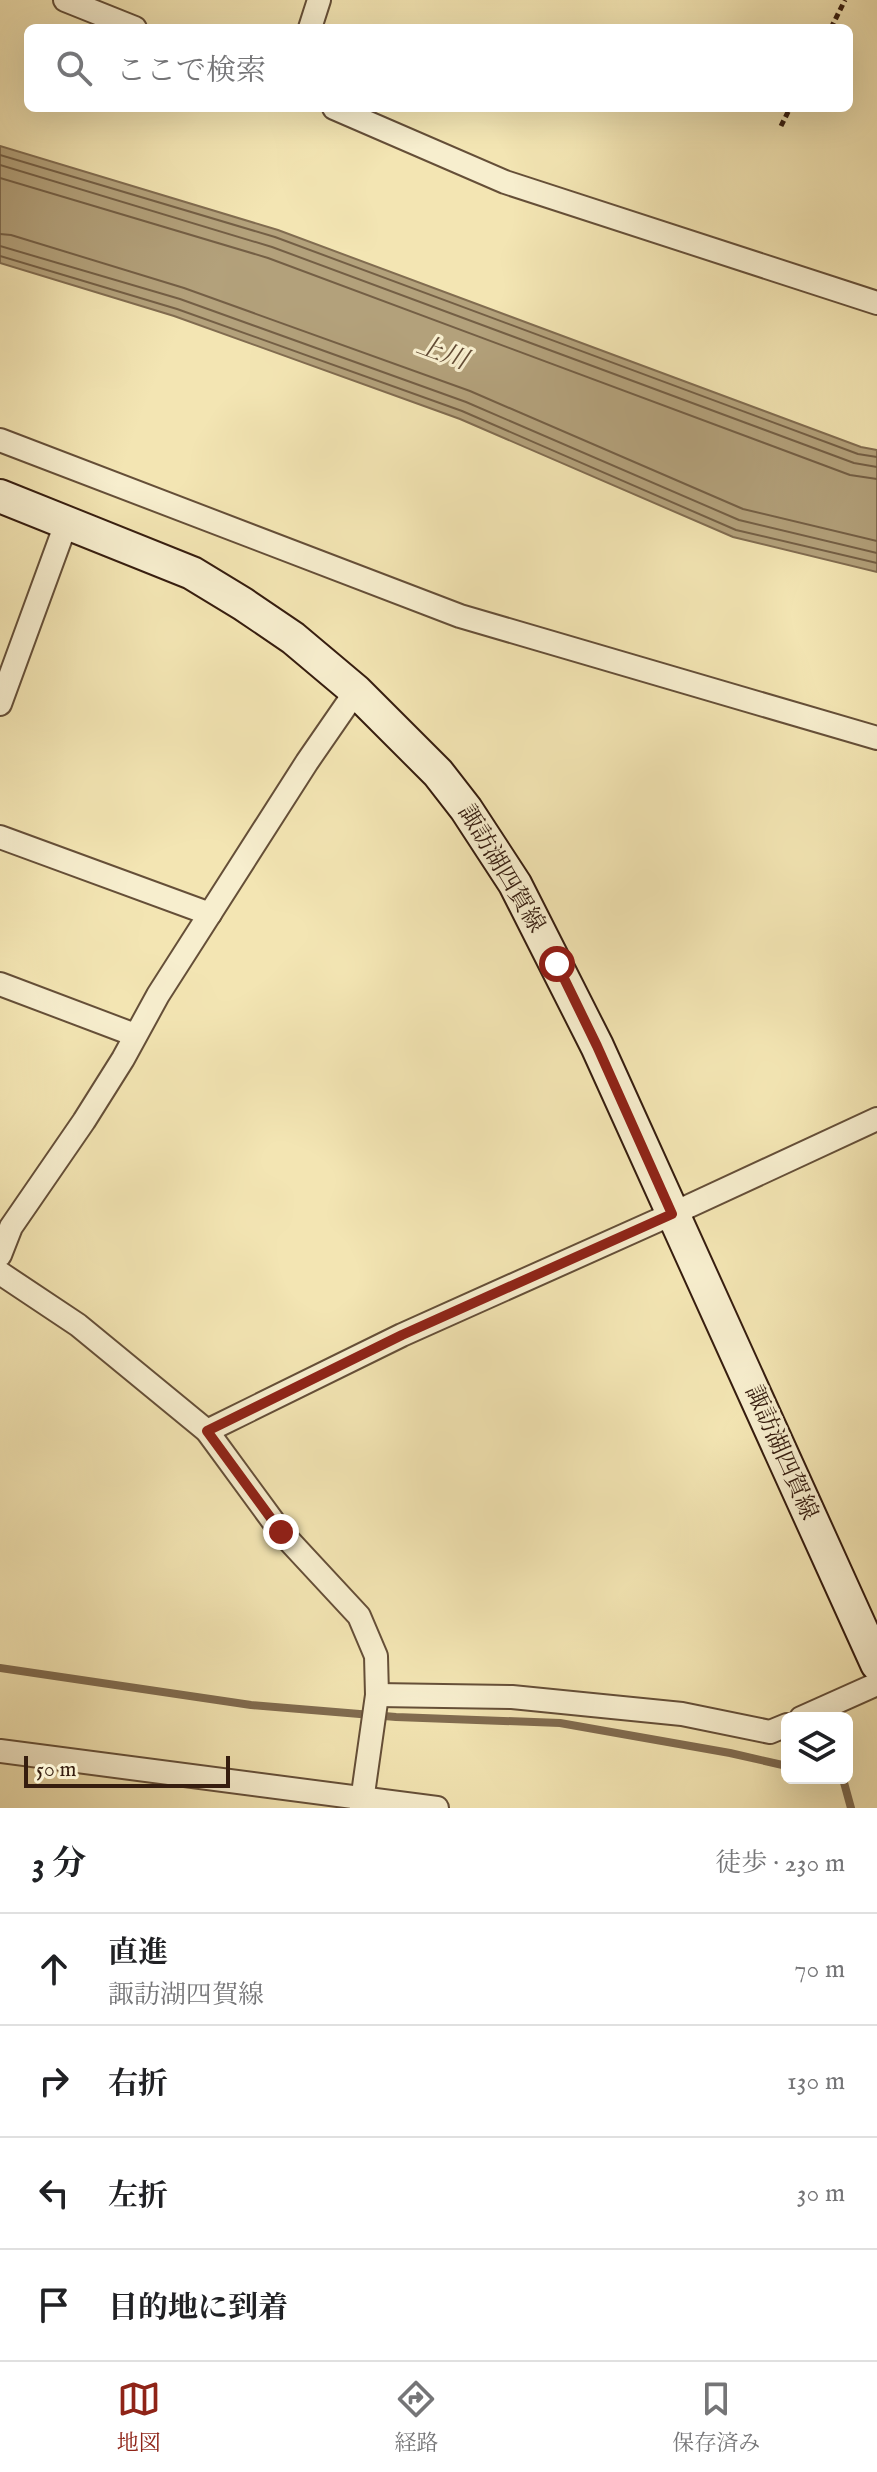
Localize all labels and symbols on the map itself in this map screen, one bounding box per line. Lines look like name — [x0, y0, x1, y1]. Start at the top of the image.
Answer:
water label: 上川 — [412, 329, 475, 378]
street label: 諏訪湖四賀線 — [451, 799, 551, 939]
route start — [539, 946, 575, 982]
street label: 諏訪湖四賀線 — [738, 1381, 824, 1525]
route end — [263, 1514, 299, 1550]
scale bar — [24, 1752, 230, 1788]

